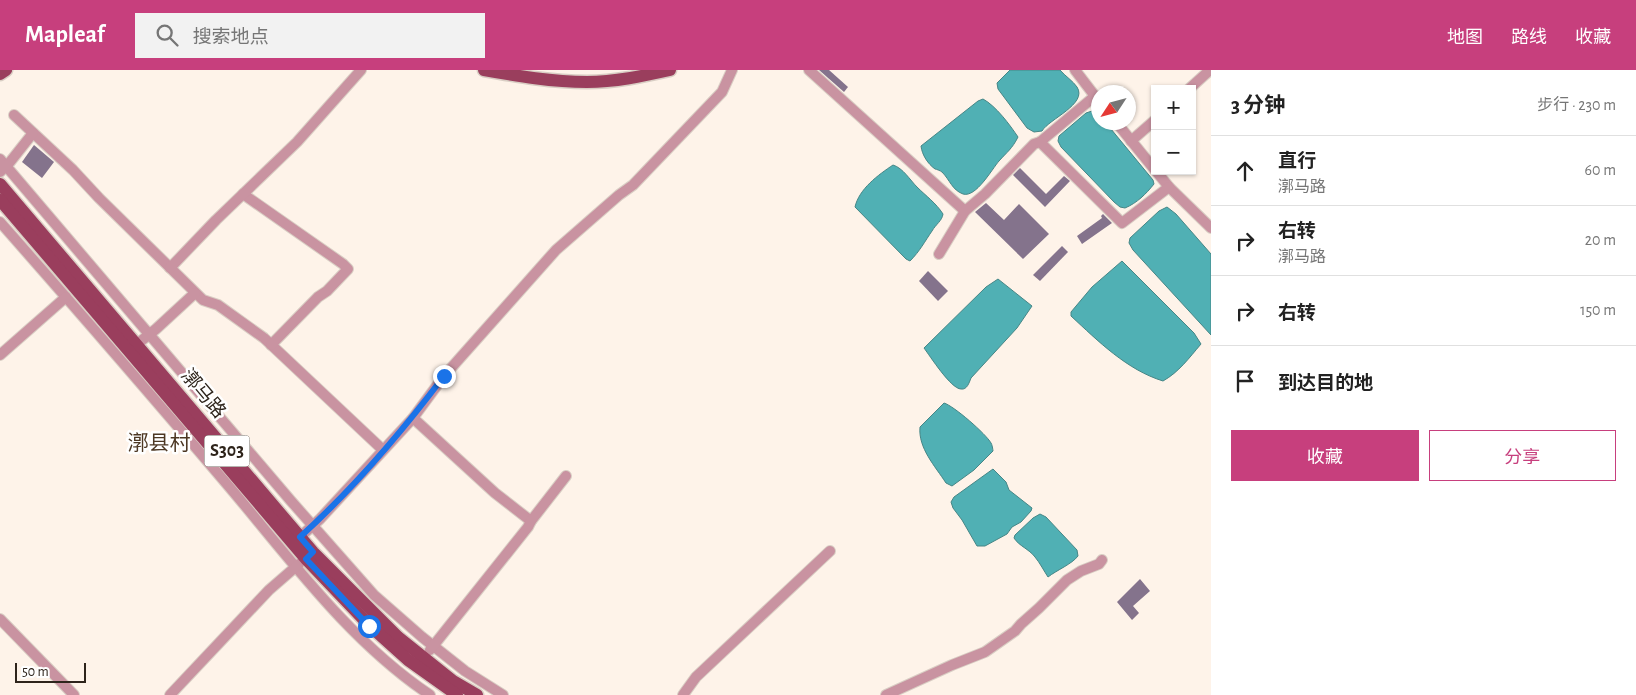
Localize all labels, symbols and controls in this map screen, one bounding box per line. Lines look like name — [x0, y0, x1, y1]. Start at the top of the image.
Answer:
search box — [135, 13, 485, 58]
icon: search — [153, 21, 181, 49]
text: Mapleaf — [25, 23, 105, 47]
text: 搜索地点 — [193, 28, 269, 47]
text: 地图 — [1447, 29, 1483, 47]
text: 路线 — [1511, 29, 1547, 47]
text: 收藏 — [1575, 29, 1611, 47]
north arrow — [1091, 85, 1136, 130]
map controls — [1151, 85, 1196, 175]
button: + — [1151, 85, 1196, 130]
text: 3 分钟 — [1231, 95, 1285, 116]
text: 步行 · 230 m — [1537, 97, 1616, 113]
button: − — [1151, 130, 1196, 175]
text: 直行 — [1278, 152, 1316, 171]
icon: ahead — [1231, 157, 1259, 185]
text: 60 m — [1585, 162, 1616, 178]
text: 漷马路 — [1278, 179, 1326, 195]
text: 右转 — [1278, 222, 1316, 241]
icon: right — [1231, 227, 1259, 255]
text: 20 m — [1585, 232, 1616, 248]
text: 漷马路 — [1278, 249, 1326, 265]
icon: right — [1231, 297, 1259, 325]
text: 150 m — [1580, 302, 1616, 318]
text: 右转 — [1278, 304, 1316, 323]
street label: 漷马路 — [177, 365, 229, 422]
route end — [433, 365, 456, 388]
icon: arrive — [1231, 367, 1259, 395]
text: 到达目的地 — [1278, 374, 1373, 393]
button: 收藏 — [1231, 430, 1419, 481]
button: 分享 — [1429, 430, 1616, 481]
district label: 漷县村 — [128, 432, 191, 454]
road number: S303 — [204, 436, 250, 466]
route start — [358, 615, 381, 638]
scale bar — [15, 660, 86, 683]
text: 50 m — [22, 665, 49, 679]

